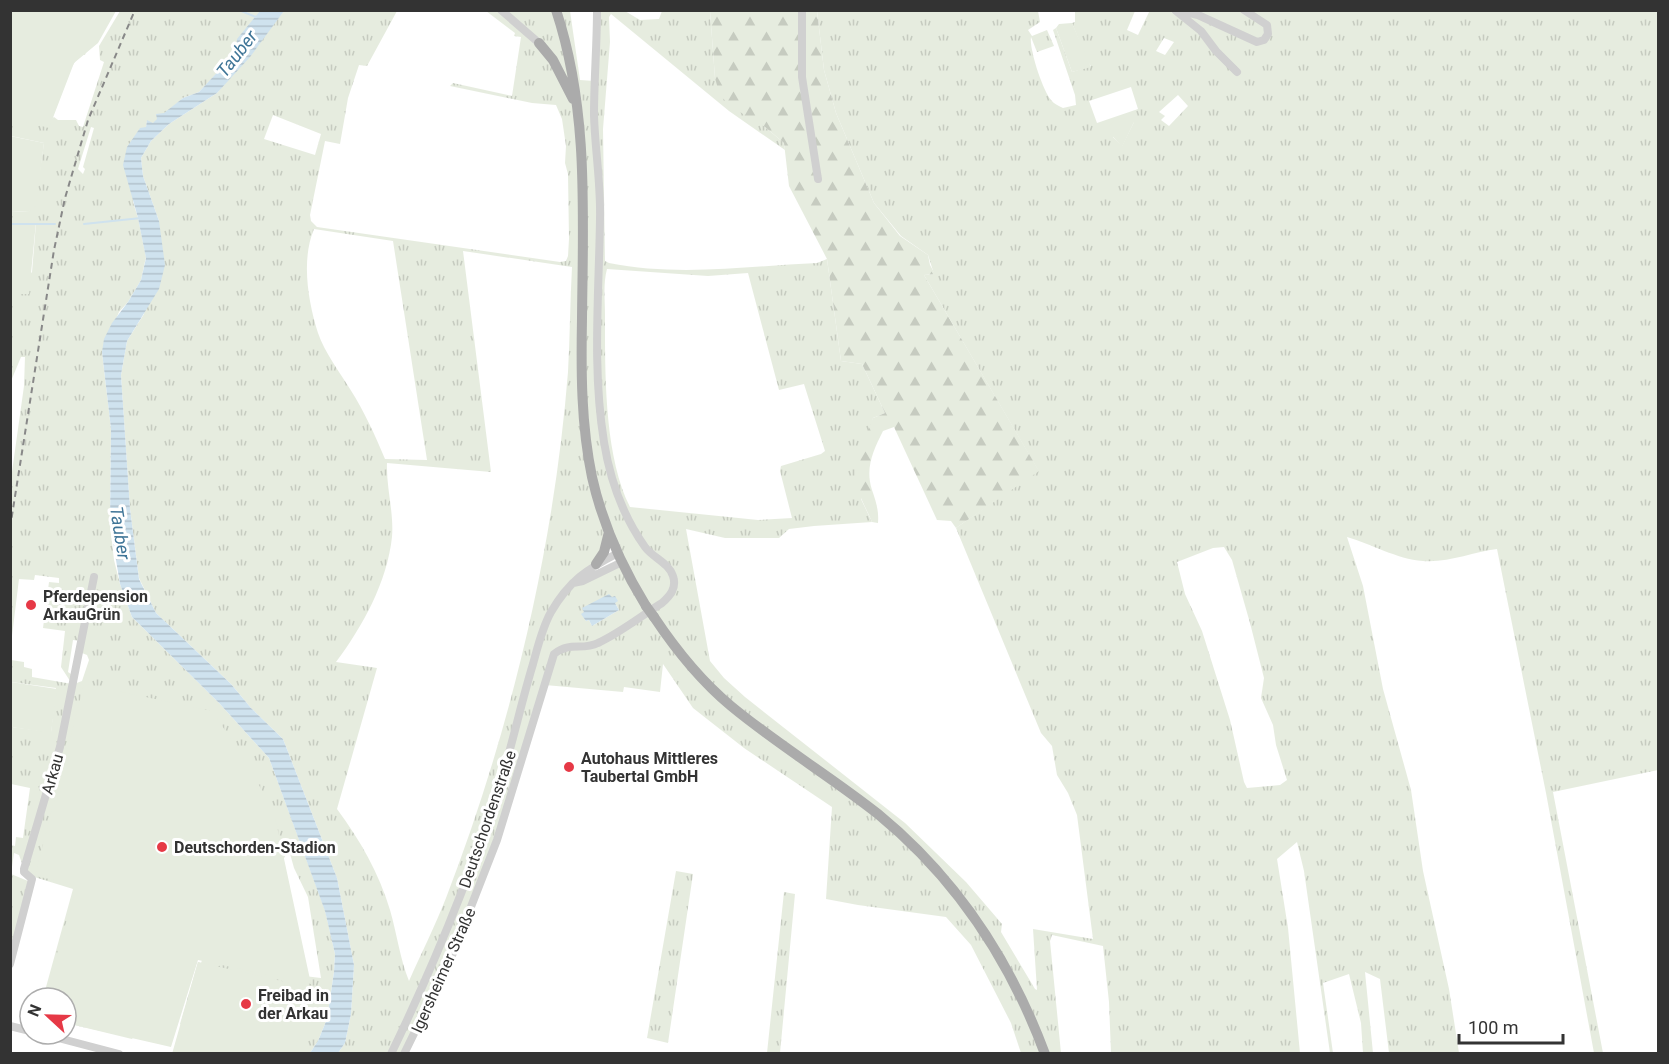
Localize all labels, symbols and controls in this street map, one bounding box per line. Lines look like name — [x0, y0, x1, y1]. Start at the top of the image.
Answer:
water label: Tauber — [212, 25, 262, 81]
water label: Tauber — [106, 505, 135, 562]
place label: Pferdepension ArkauGrün — [43, 587, 148, 624]
marker: Pferdepension ArkauGrün — [24, 598, 38, 612]
street label: Deutschordenstraße — [455, 748, 520, 891]
place label: Autohaus Mittleres Taubertal GmbH — [581, 749, 718, 786]
street label: Arkau — [38, 752, 67, 797]
marker: Autohaus Mittleres Taubertal GmbH — [562, 760, 576, 774]
place label: Deutschorden-Stadion — [174, 838, 336, 857]
marker: Deutschorden-Stadion — [155, 840, 169, 854]
street label: Igersheimer Straße — [407, 905, 480, 1036]
north arrow — [18, 986, 78, 1046]
place label: Freibad in der Arkau — [258, 986, 329, 1023]
marker: Freibad in der Arkau — [239, 997, 253, 1011]
text: N — [24, 1002, 45, 1019]
scale bar — [1459, 1007, 1562, 1045]
text: 100 m — [1468, 1017, 1519, 1038]

